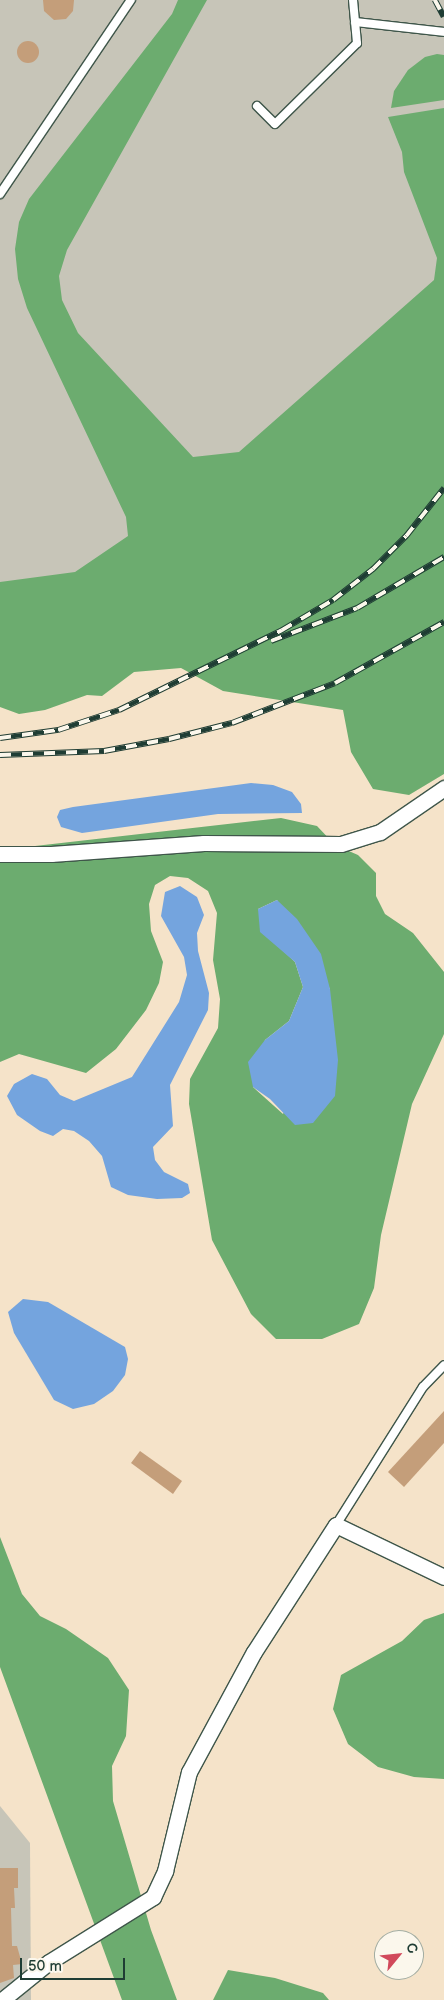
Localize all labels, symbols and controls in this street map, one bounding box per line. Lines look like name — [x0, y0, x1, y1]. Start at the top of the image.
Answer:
north arrow — [374, 1930, 424, 1980]
text: С — [402, 1940, 422, 1956]
scale bar — [22, 1948, 128, 1980]
text: 50 m — [28, 1957, 62, 1976]

